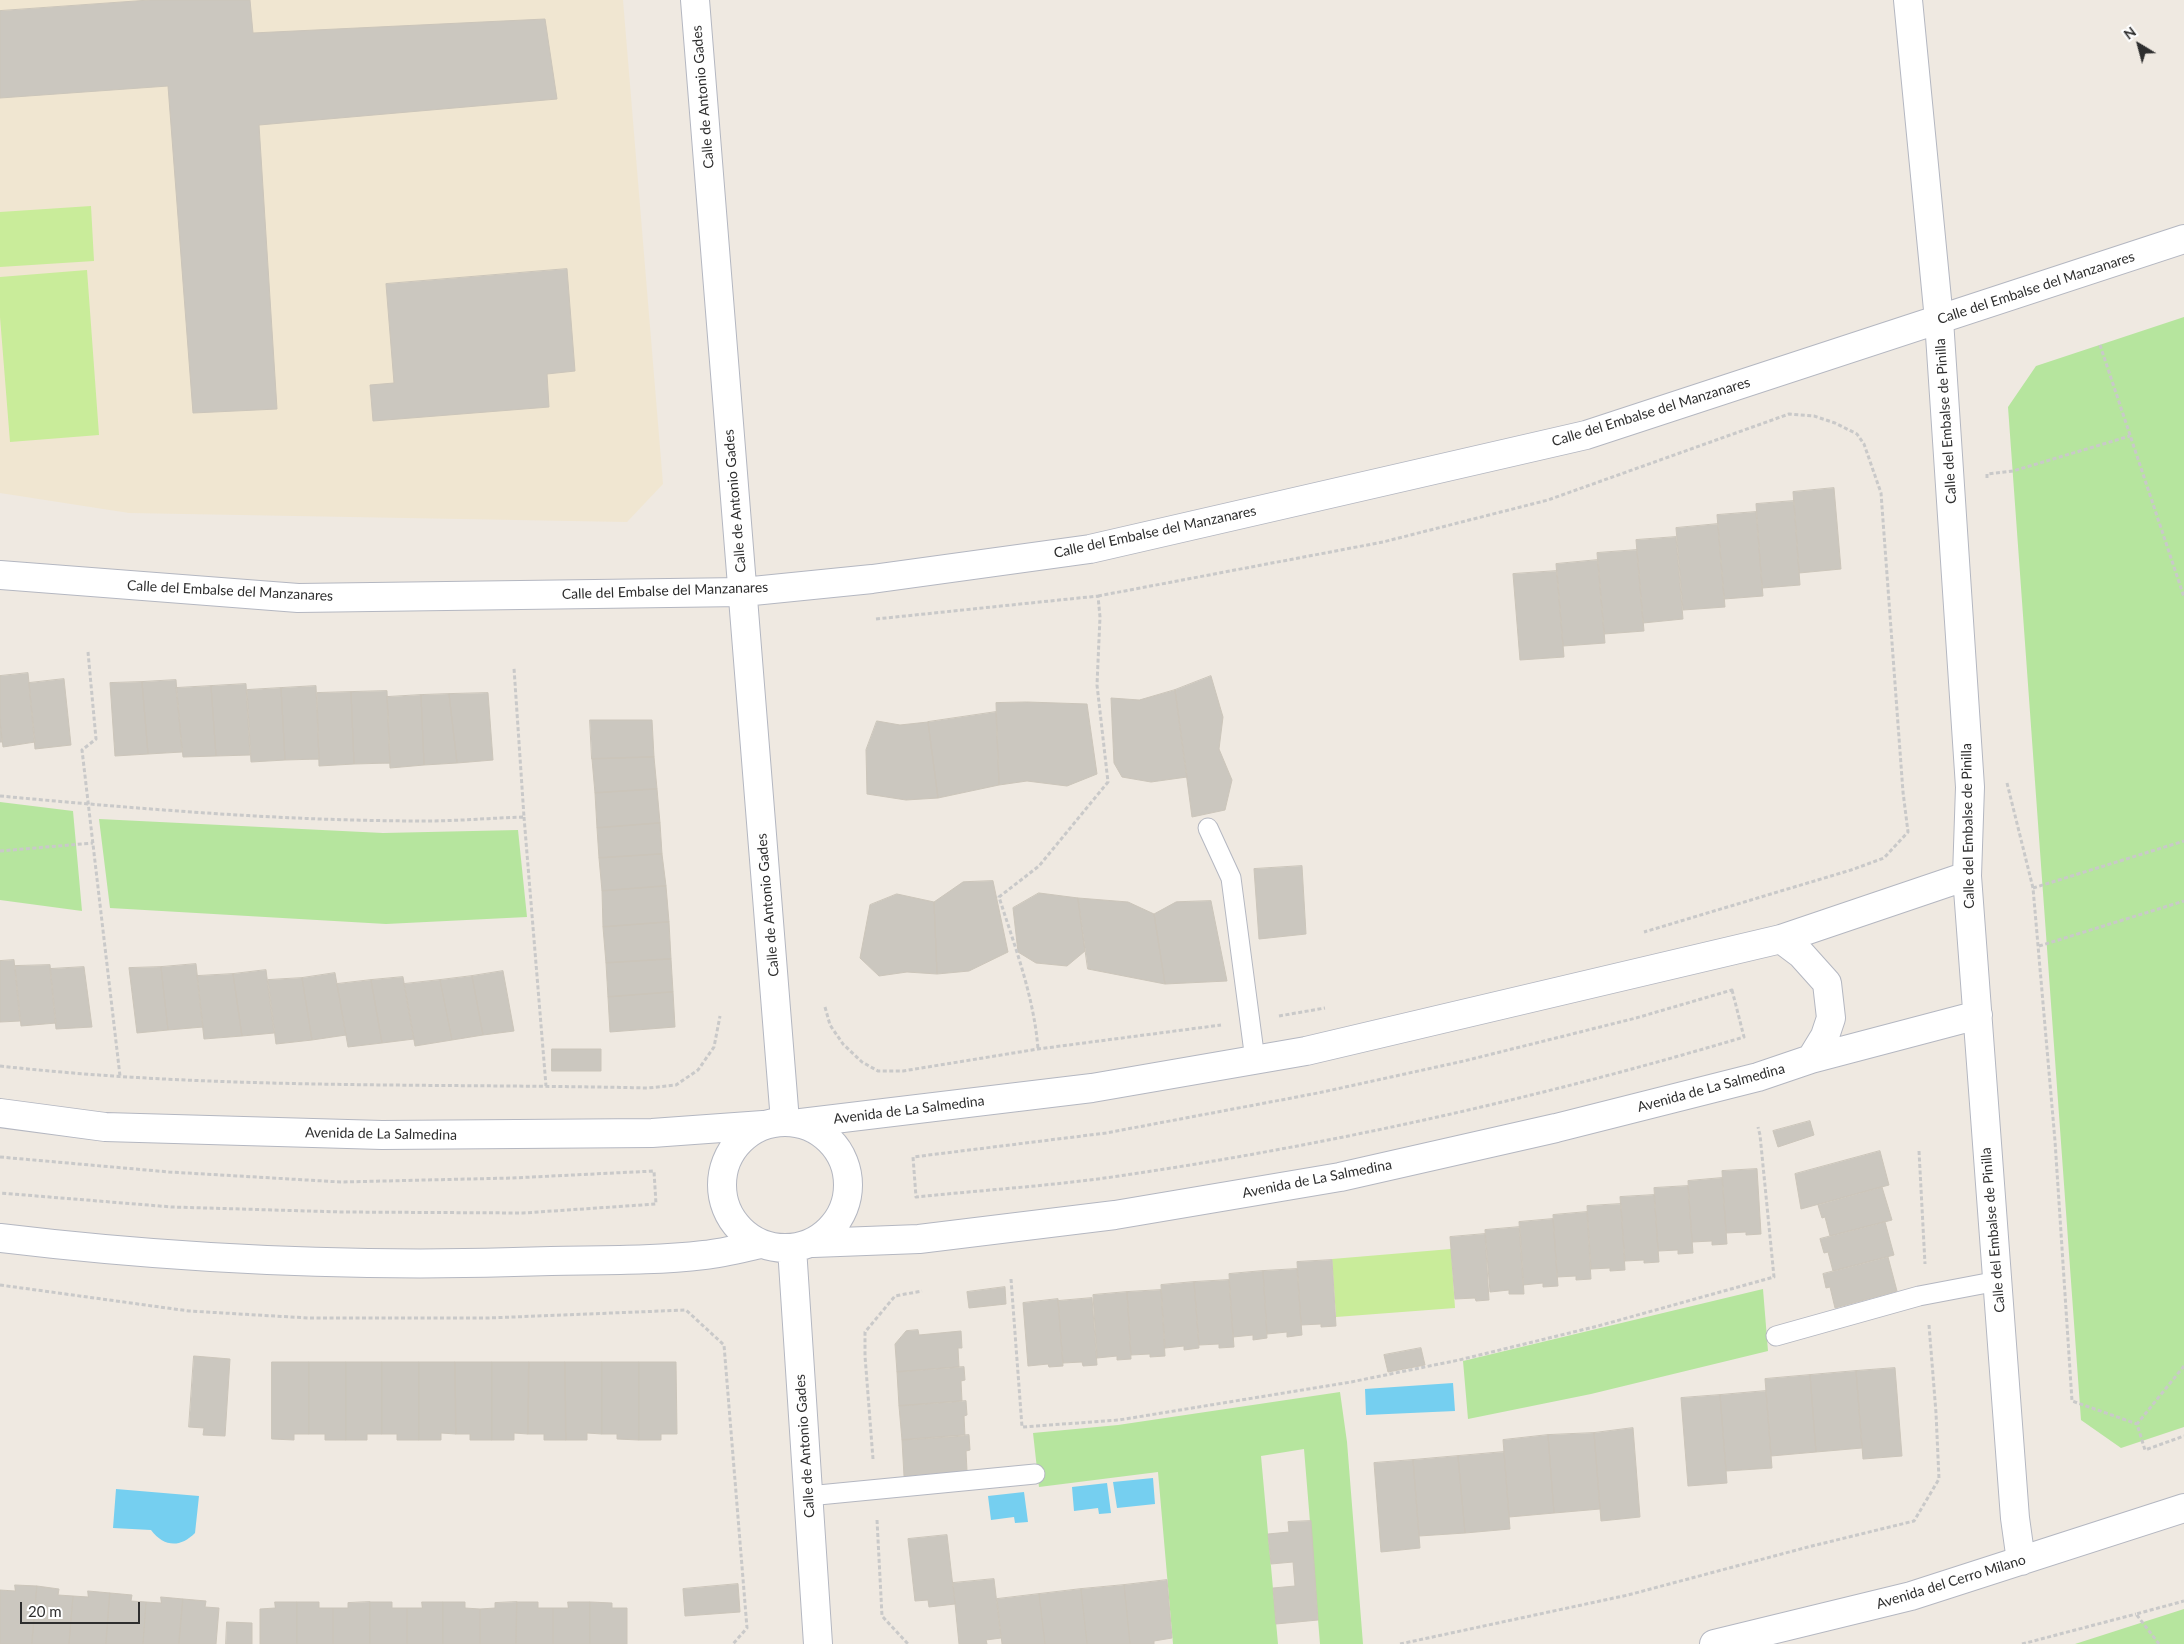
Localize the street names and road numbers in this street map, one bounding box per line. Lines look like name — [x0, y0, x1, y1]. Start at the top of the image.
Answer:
street label: Calle de Antonio Gades — [688, 25, 718, 169]
street label: Calle del Embalse del Manzanares — [1935, 248, 2137, 328]
street label: Calle del Embalse de Pinilla — [1932, 338, 1960, 504]
street label: Calle del Embalse del Manzanares — [1550, 374, 1752, 450]
street label: Calle de Antonio Gades — [720, 429, 750, 573]
street label: Calle del Embalse del Manzanares — [1052, 502, 1258, 562]
street label: Calle del Embalse del Manzanares — [126, 577, 334, 605]
street label: Calle del Embalse del Manzanares — [561, 579, 769, 603]
street label: Calle del Embalse de Pinilla — [1958, 743, 1978, 909]
street label: Calle de Antonio Gades — [753, 833, 783, 977]
street label: Avenida de La Salmedina — [1635, 1060, 1787, 1116]
street label: Avenida de La Salmedina — [833, 1092, 985, 1128]
street label: Avenida de La Salmedina — [305, 1124, 457, 1144]
street label: Calle del Embalse de Pinilla — [1977, 1147, 2009, 1313]
street label: Avenida de La Salmedina — [1241, 1156, 1393, 1202]
street label: Calle de Antonio Gades — [792, 1374, 818, 1518]
street label: Avenida del Cerro Milano — [1874, 1551, 2028, 1613]

